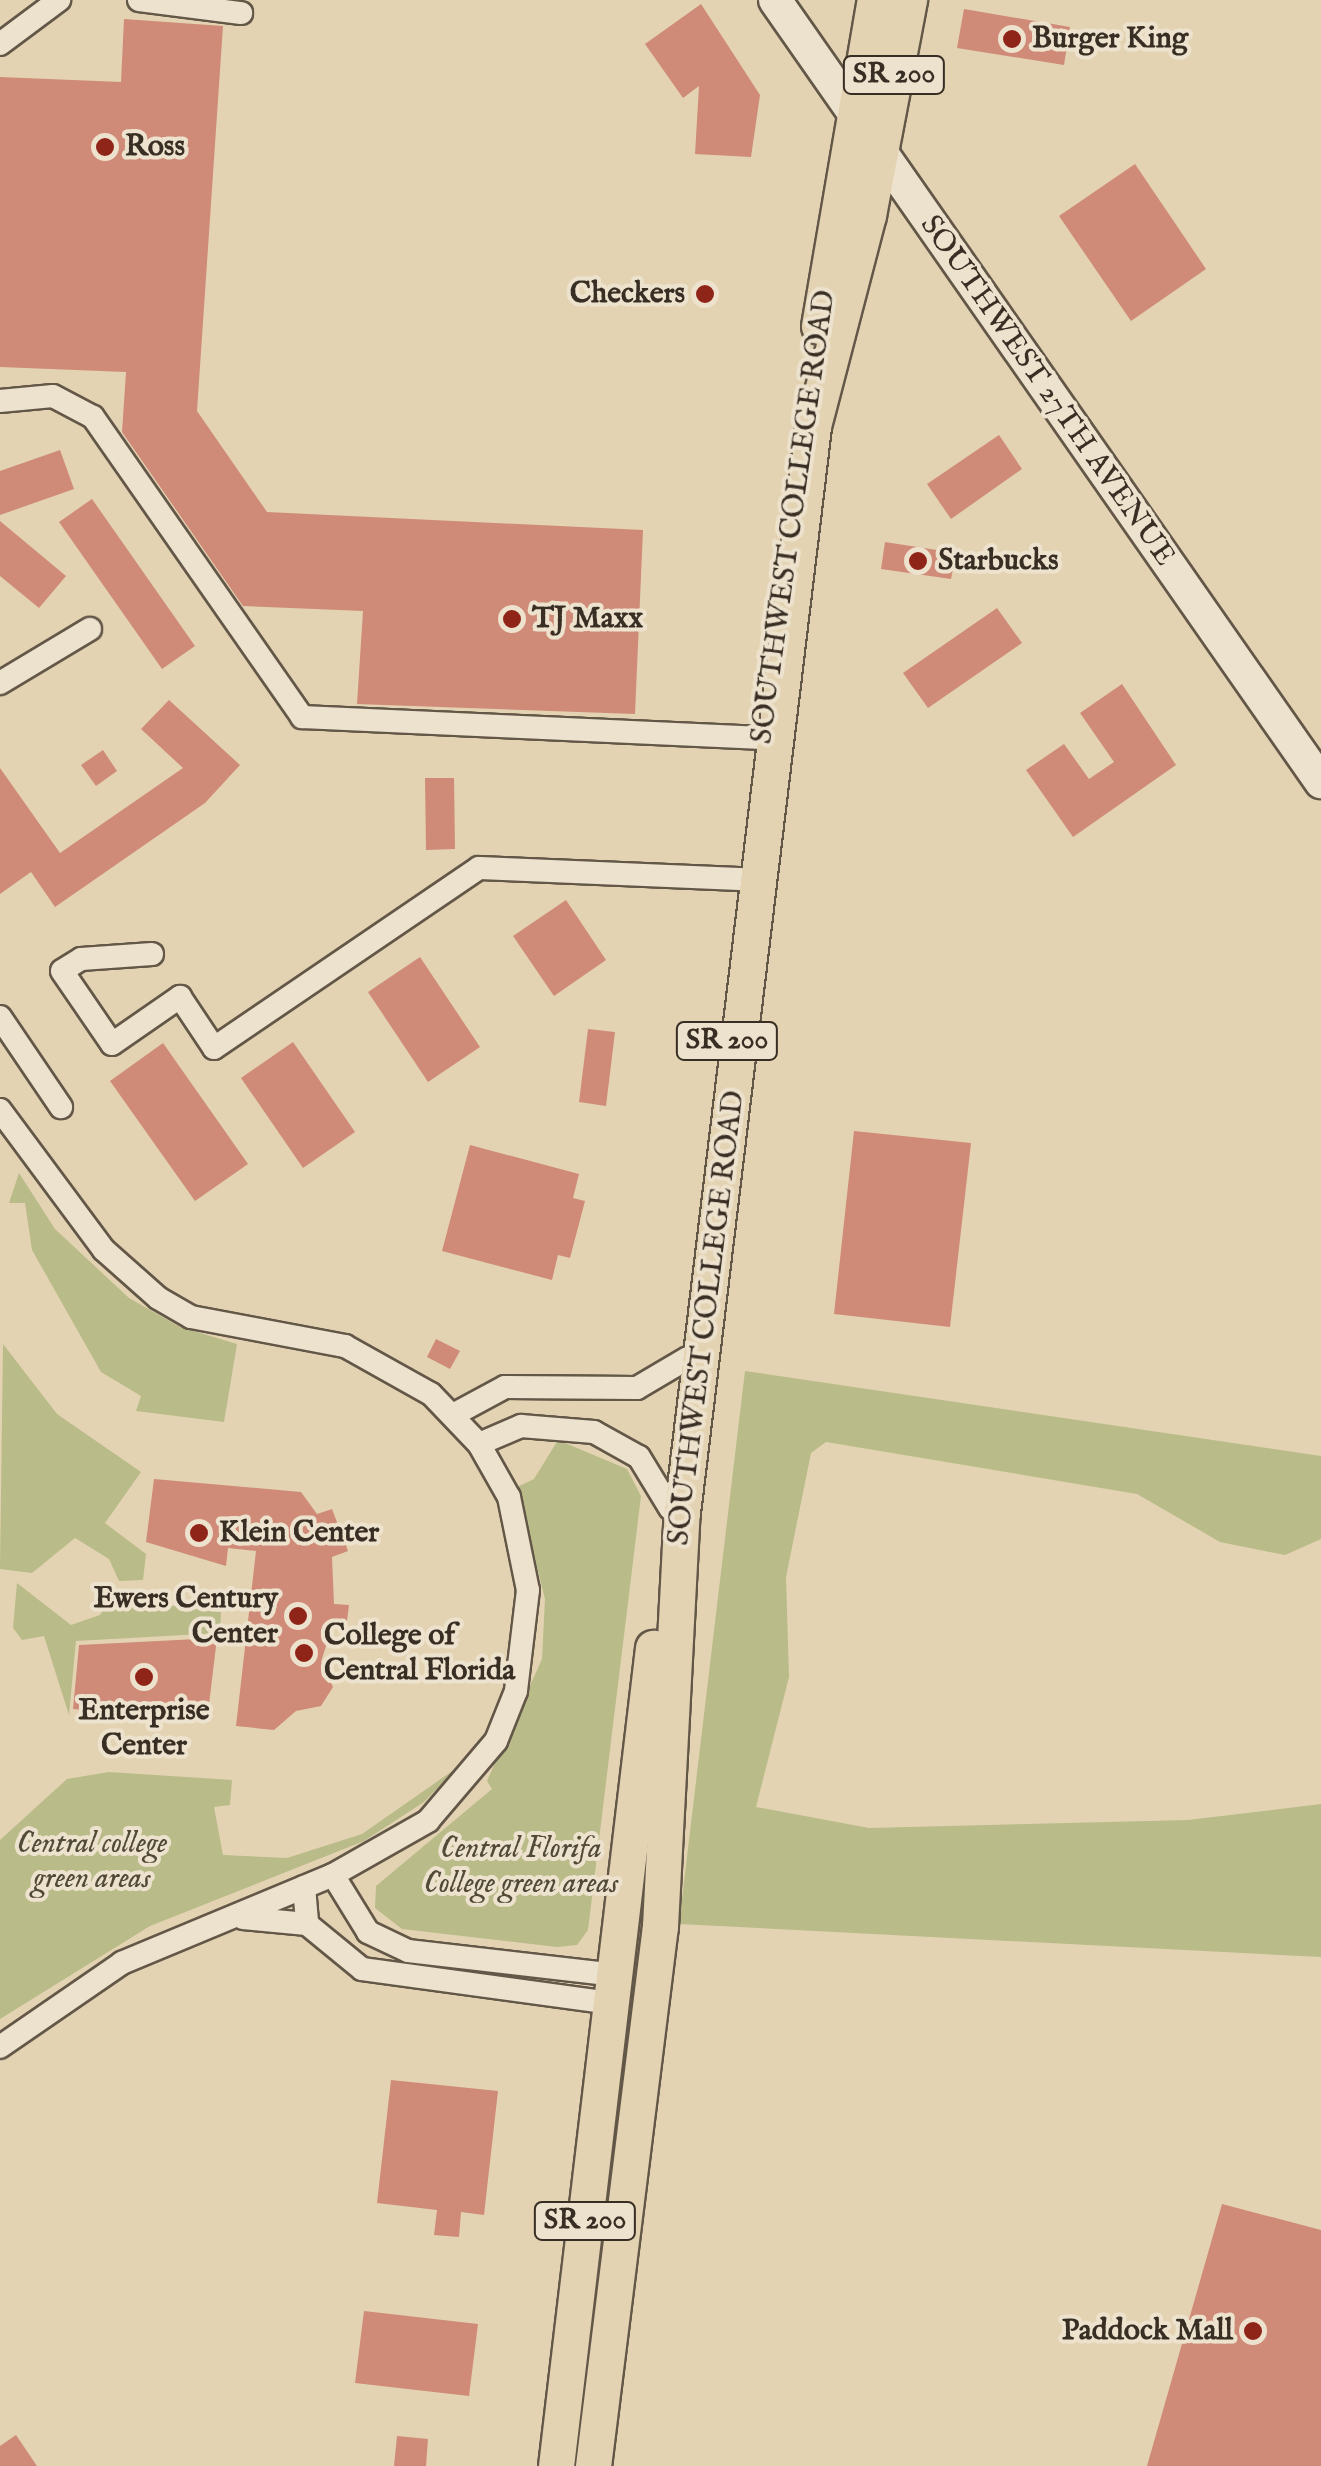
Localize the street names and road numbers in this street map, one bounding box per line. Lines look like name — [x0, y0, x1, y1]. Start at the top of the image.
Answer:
road number: SR 200 — [842, 52, 946, 98]
street label: SOUTHWEST 27TH AVENUE — [912, 209, 1182, 573]
street label: SOUTHWEST COLLEGE ROAD — [744, 288, 844, 746]
road number: SR 200 — [674, 1018, 780, 1064]
street label: SOUTHWEST COLLEGE ROAD — [661, 1089, 753, 1547]
road number: SR 200 — [532, 2198, 638, 2244]

